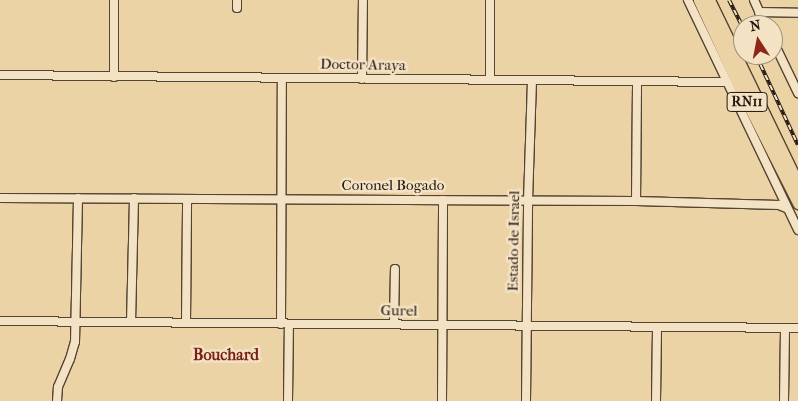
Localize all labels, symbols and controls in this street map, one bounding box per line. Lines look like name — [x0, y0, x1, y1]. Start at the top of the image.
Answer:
north arrow — [733, 15, 783, 65]
text: N — [748, 16, 762, 35]
street label: Doctor Araya — [320, 55, 406, 75]
road number: RN11 — [726, 90, 768, 114]
street label: Coronel Bogado — [342, 177, 444, 195]
street label: Estado de Israel — [504, 190, 524, 292]
street label: Gurel — [380, 302, 418, 320]
district label: Bouchard — [193, 345, 259, 365]

